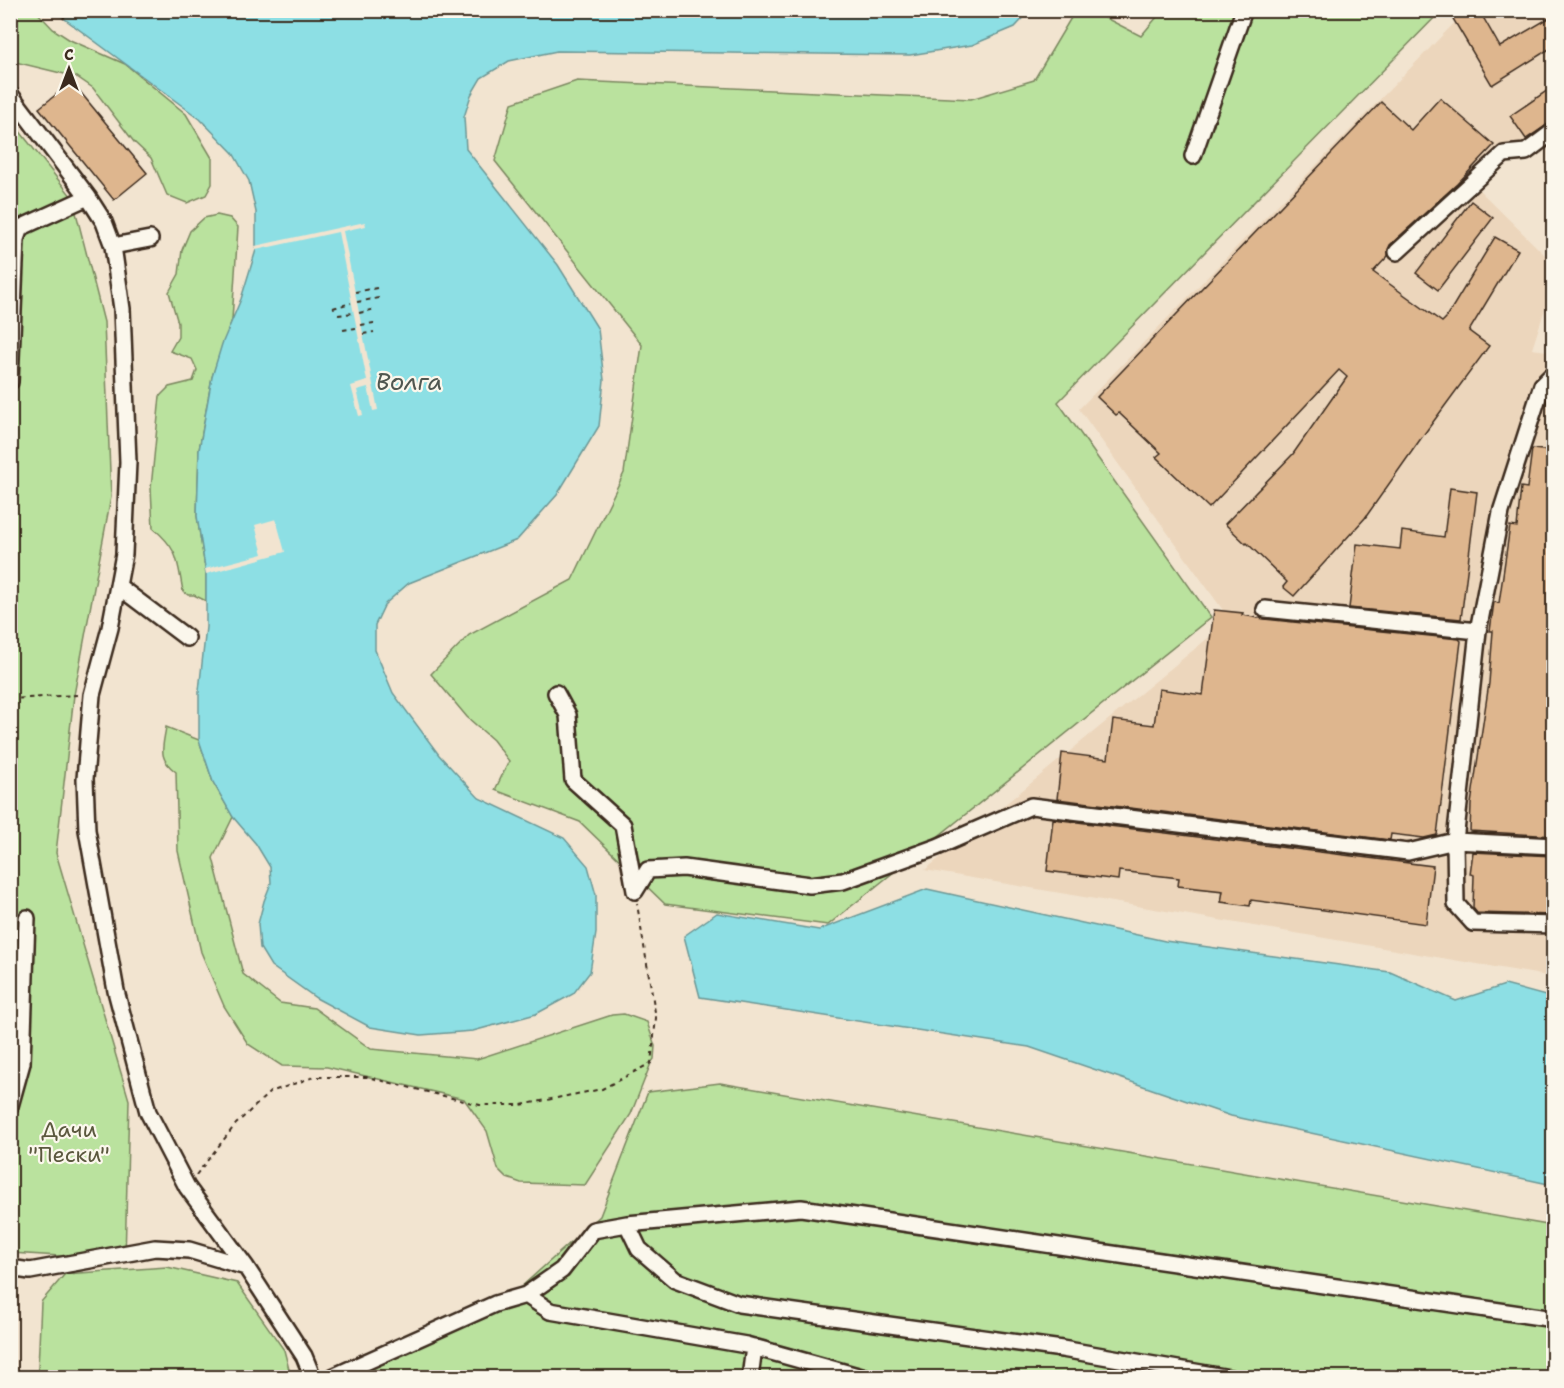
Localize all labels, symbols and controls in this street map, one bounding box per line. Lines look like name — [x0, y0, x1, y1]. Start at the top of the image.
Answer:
north arrow — [39, 39, 99, 99]
text: С — [64, 44, 74, 65]
water label: Волга — [376, 366, 442, 398]
park label: Дачи "Пески" — [28, 1115, 110, 1169]

